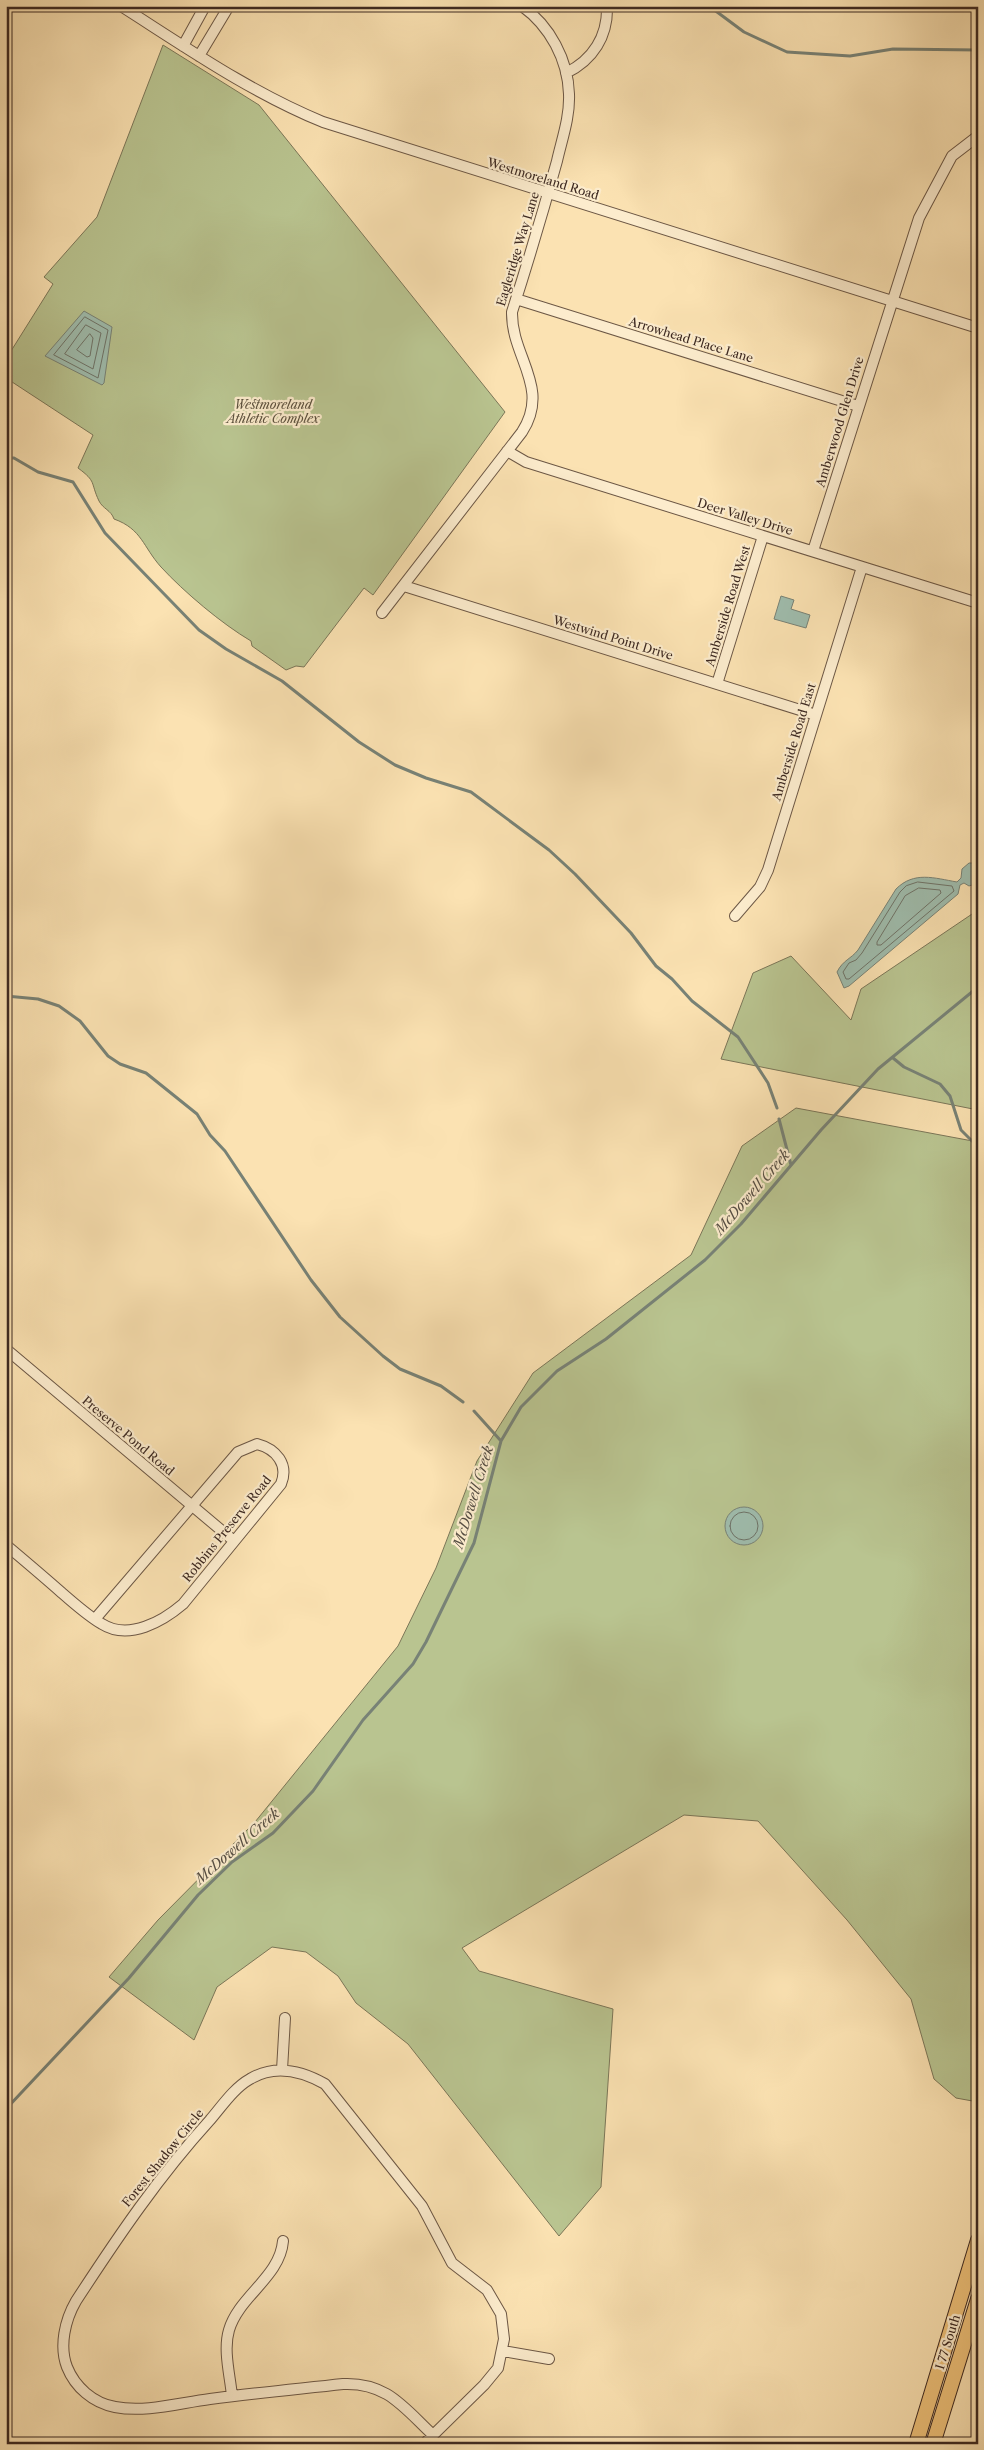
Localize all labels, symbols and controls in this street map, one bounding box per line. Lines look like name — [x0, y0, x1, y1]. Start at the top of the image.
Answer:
street label: Westmoreland Road — [485, 154, 601, 203]
street label: Eagleridge Way Lane — [493, 189, 542, 308]
street label: Arrowhead Place Lane — [626, 313, 755, 366]
street label: Amberwood Glen Drive — [812, 354, 867, 490]
park label: Westmoreland Athletic Complex — [225, 397, 320, 426]
street label: Deer Valley Drive — [696, 495, 795, 538]
street label: Amberside Road West — [702, 543, 753, 669]
street label: Westwind Point Drive — [550, 612, 675, 663]
street label: Amberside Road East — [768, 681, 819, 803]
water label: McDowell Creek — [709, 1145, 794, 1240]
street label: Preserve Pond Road — [79, 1393, 178, 1479]
water label: McDowell Creek — [448, 1443, 497, 1552]
street label: Robbins Preserve Road — [179, 1472, 275, 1585]
water label: McDowell Creek — [189, 1804, 284, 1889]
street label: Forest Shadow Circle — [119, 2106, 207, 2210]
street label: I 77 South — [932, 2312, 963, 2371]

